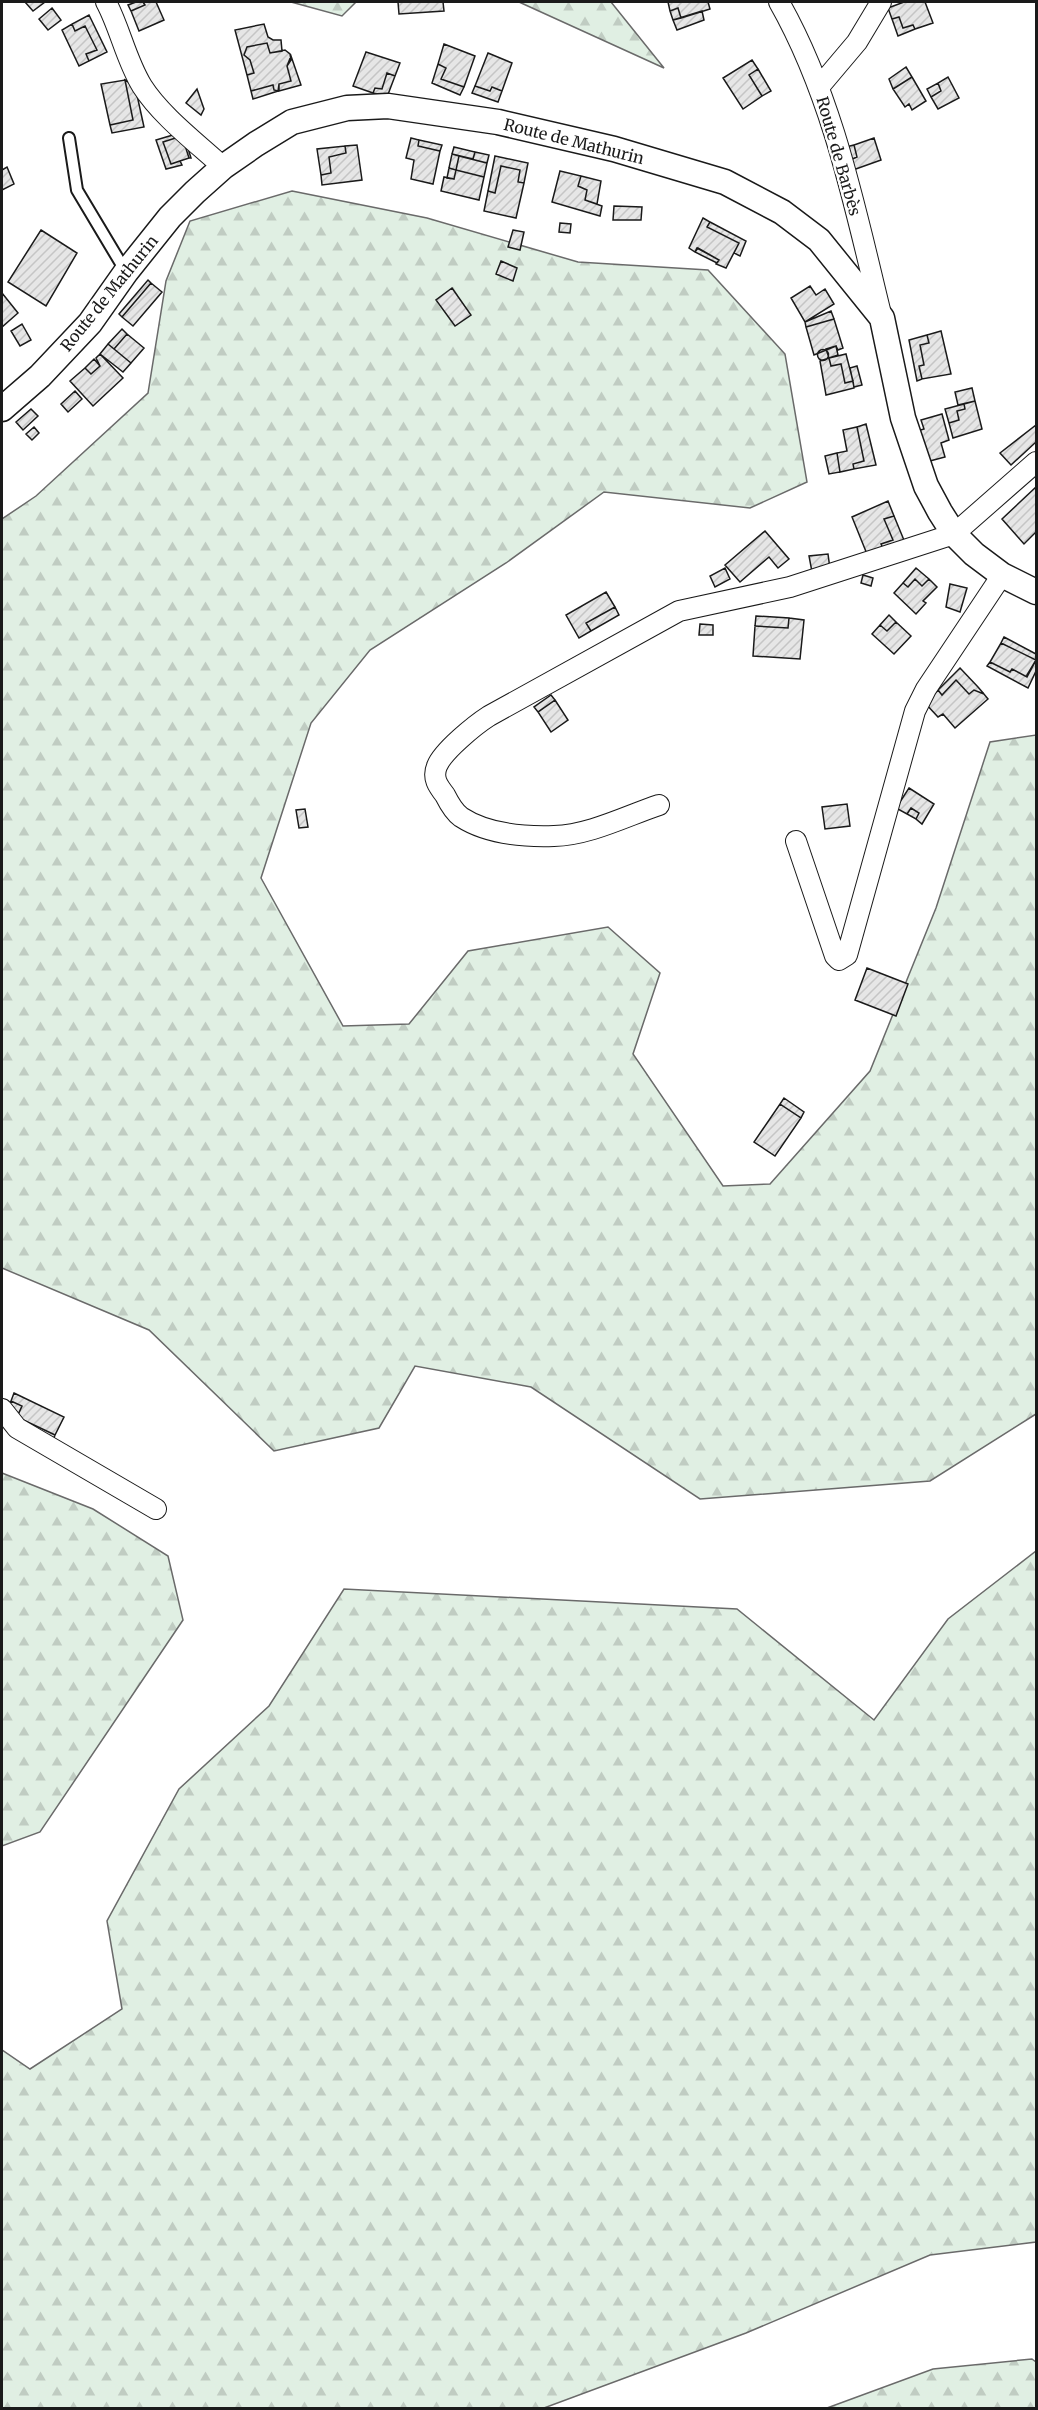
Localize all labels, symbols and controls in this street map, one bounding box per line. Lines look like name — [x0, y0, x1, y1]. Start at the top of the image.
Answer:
street label: Route de Barbès — [812, 94, 866, 218]
street label: Route de Mathurin — [502, 114, 647, 168]
street label: Route de Mathurin — [56, 231, 162, 355]

